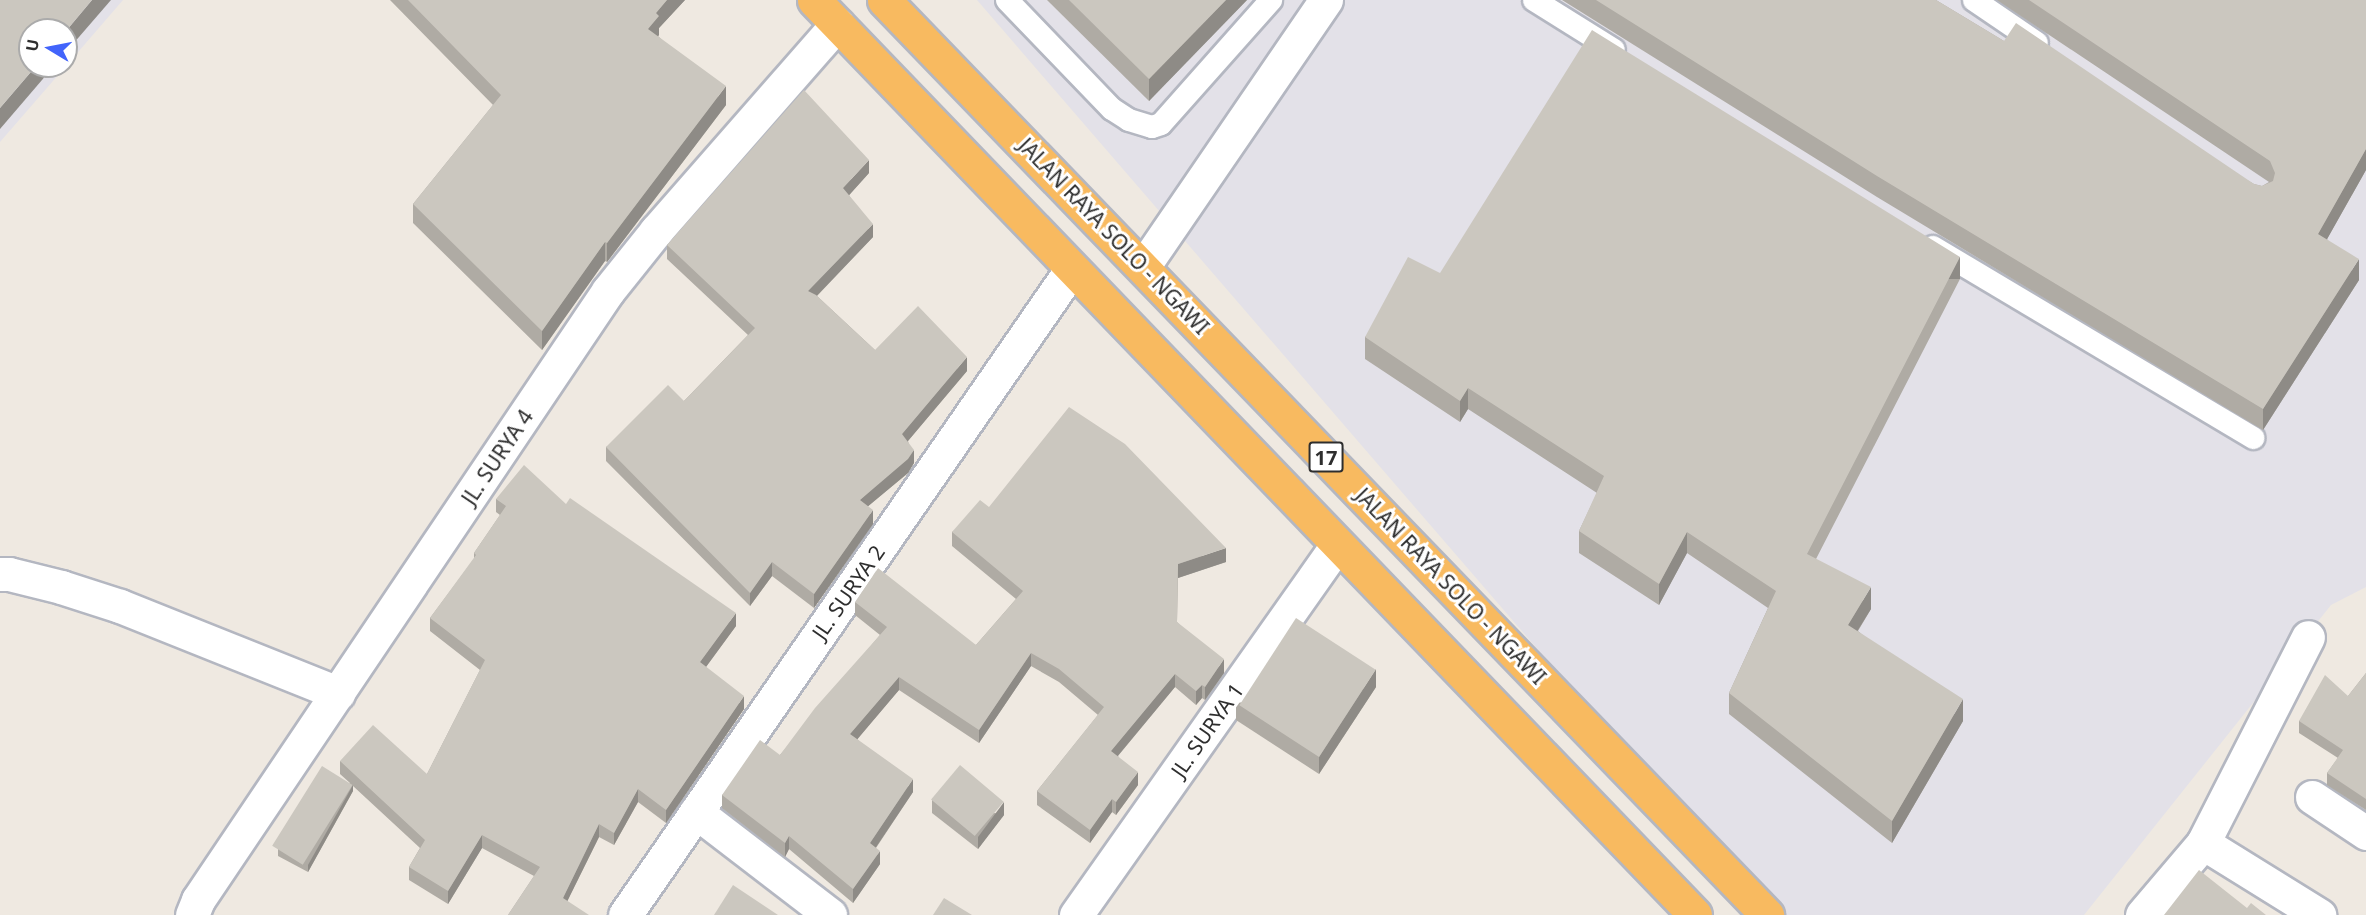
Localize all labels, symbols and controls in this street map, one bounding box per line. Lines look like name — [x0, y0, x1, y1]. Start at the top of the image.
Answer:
north arrow — [18, 18, 78, 78]
text: U — [20, 37, 44, 53]
street label: JALAN RAYA SOLO - NGAWI — [1014, 133, 1214, 339]
street label: JL. SURYA 4 — [456, 405, 538, 509]
road number: 17 — [1308, 440, 1344, 474]
street label: JALAN RAYA SOLO - NGAWI — [1351, 483, 1551, 689]
street label: JL. SURYA 2 — [806, 540, 890, 644]
street label: JL. SURYA 1 — [1165, 678, 1249, 782]

